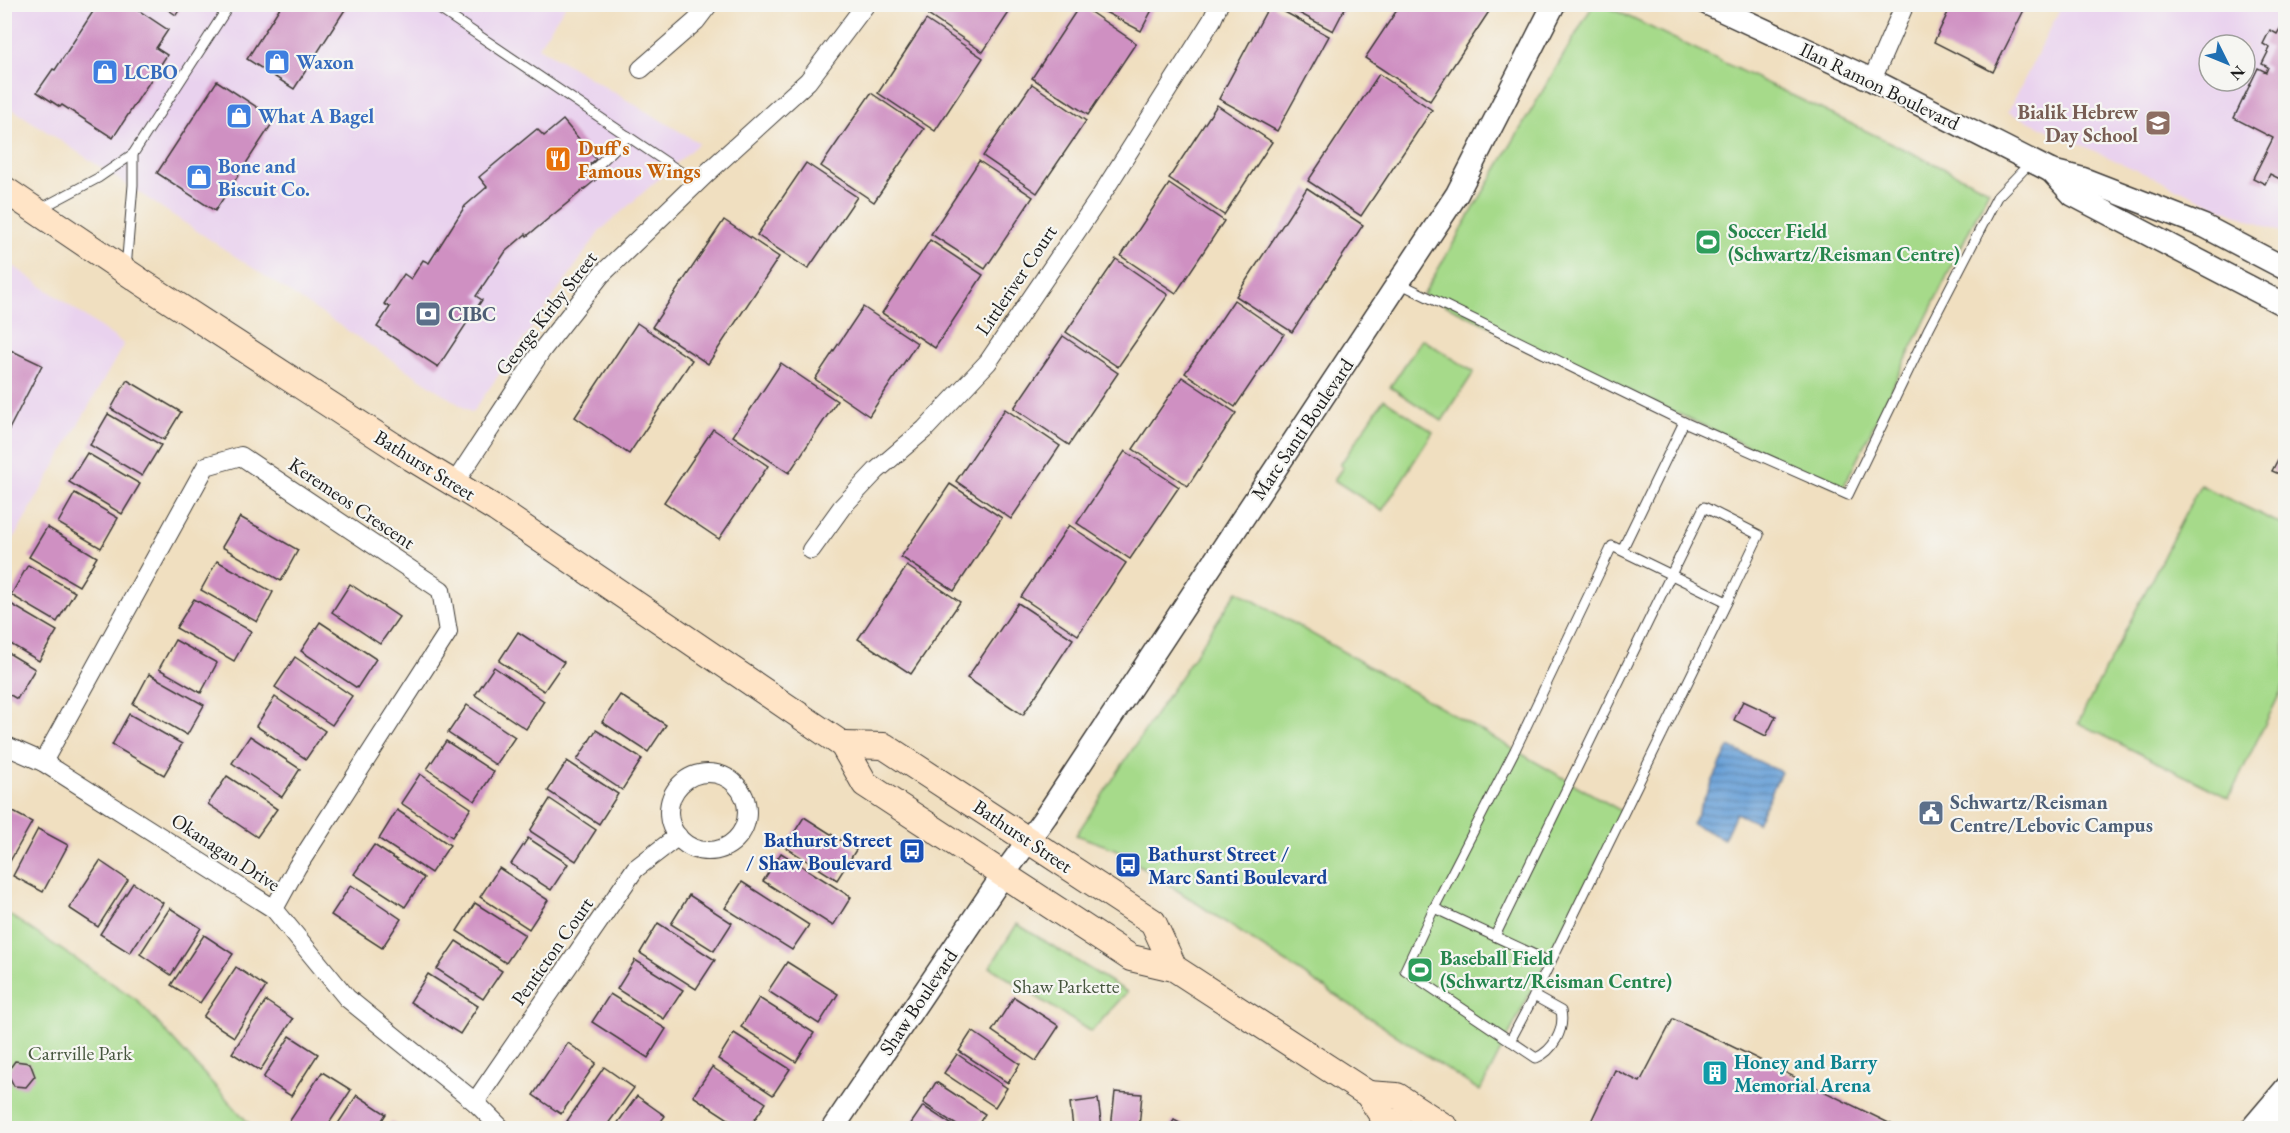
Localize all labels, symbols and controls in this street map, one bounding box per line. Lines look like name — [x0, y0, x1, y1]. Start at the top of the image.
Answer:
north arrow — [2197, 33, 2257, 93]
street label: Ilan Ramon Boulevard — [1796, 36, 1965, 136]
shop icon: Waxon — [262, 47, 292, 77]
place label: Waxon — [296, 49, 354, 75]
shop icon: LCBO — [90, 57, 120, 87]
place label: LCBO — [124, 59, 178, 85]
text: N — [2225, 61, 2250, 85]
place label: Bialik Hebrew Day School — [2017, 99, 2138, 148]
shop icon: What A Bagel — [224, 101, 254, 131]
place label: What A Bagel — [258, 103, 375, 129]
school or university icon: Bialik Hebrew Day School — [2143, 108, 2173, 138]
place label: Duff's Famous Wings — [578, 135, 701, 184]
restaurant icon: Duff's Famous Wings — [543, 144, 573, 174]
place label: Bone and Biscuit Co. — [218, 153, 310, 202]
shop icon: Bone and Biscuit Co. — [184, 162, 214, 192]
place label: Soccer Field (Schwartz/Reisman Centre) — [1728, 218, 1960, 267]
street label: Littleriver Court — [970, 219, 1063, 340]
sports icon: Soccer Field (Schwartz/Reisman Centre) — [1693, 227, 1723, 257]
street label: George Kirby Street — [489, 245, 603, 380]
bank icon: CIBC — [413, 299, 443, 329]
place label: CIBC — [448, 301, 496, 327]
street label: Marc Santi Boulevard — [1245, 352, 1360, 505]
street label: Bathurst Street — [370, 424, 481, 507]
street label: Keremeos Crescent — [284, 451, 421, 555]
place label: Schwartz/Reisman Centre/Lebovic Campus — [1950, 789, 2153, 838]
street label: Bathurst Street — [968, 793, 1078, 879]
public building icon: Schwartz/Reisman Centre/Lebovic Campus — [1916, 798, 1946, 828]
street label: Okanagan Drive — [166, 807, 286, 897]
place label: Bathurst Street / Shaw Boulevard — [746, 827, 892, 876]
bus stop icon: Bathurst Street / Shaw Boulevard — [897, 836, 927, 866]
place label: Bathurst Street / Marc Santi Boulevard — [1148, 841, 1328, 890]
bus stop icon: Bathurst Street / Marc Santi Boulevard — [1113, 850, 1143, 880]
street label: Penticton Court — [505, 891, 599, 1010]
street label: Shaw Boulevard — [873, 943, 964, 1060]
place label: Baseball Field (Schwartz/Reisman Centre) — [1440, 945, 1672, 994]
sports icon: Baseball Field (Schwartz/Reisman Centre) — [1405, 955, 1435, 985]
park label: Shaw Parkette — [1012, 973, 1120, 999]
park label: Carrville Park — [28, 1040, 133, 1066]
place label: Honey and Barry Memorial Arena — [1734, 1049, 1878, 1098]
building icon: Honey and Barry Memorial Arena — [1700, 1058, 1730, 1088]

